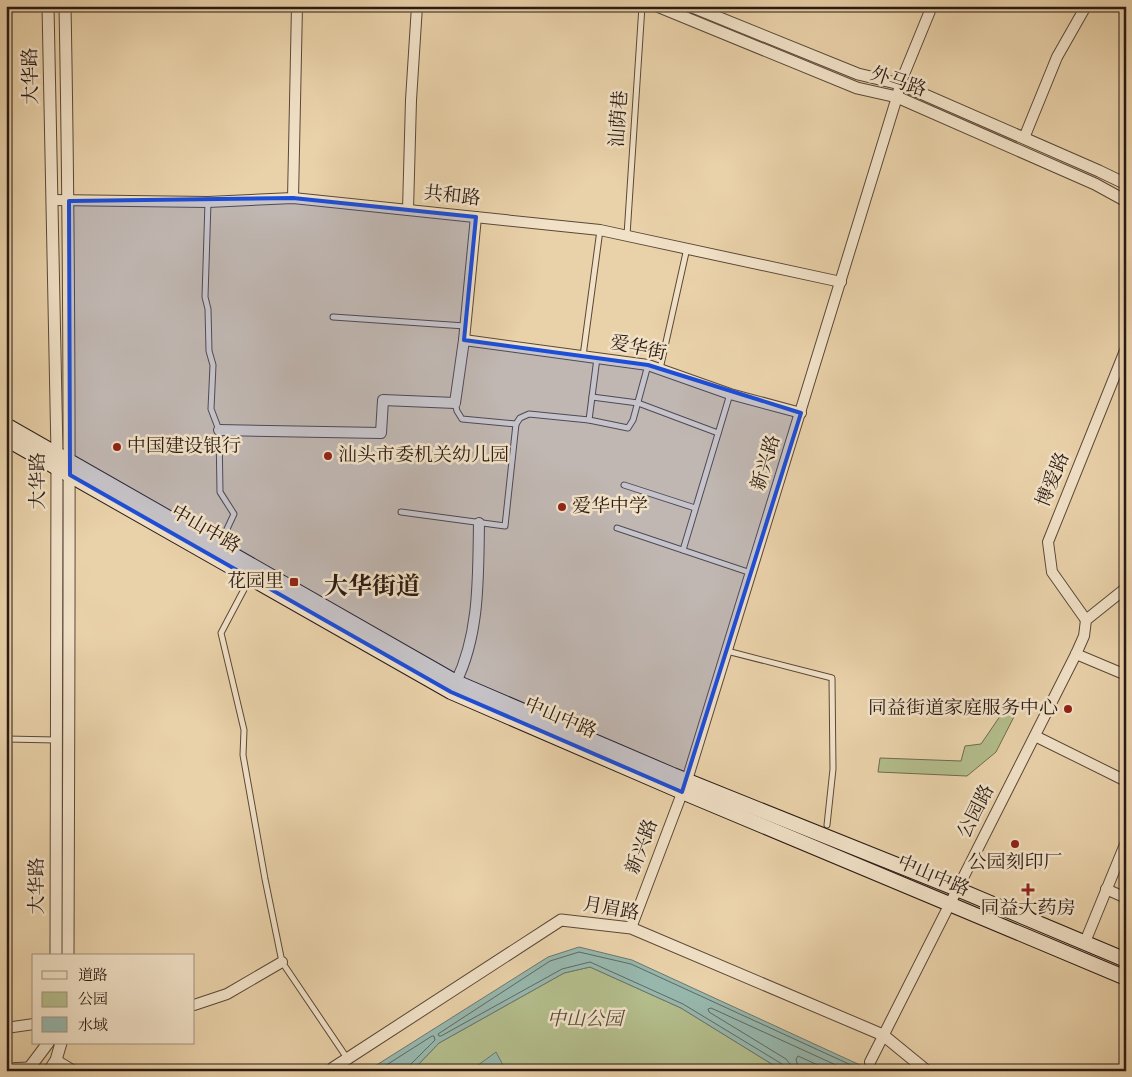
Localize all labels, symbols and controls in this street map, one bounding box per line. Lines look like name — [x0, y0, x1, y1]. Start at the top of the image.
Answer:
street label: 大华路 — [19, 47, 42, 105]
street label: 外马路 — [868, 63, 929, 101]
street label: 汕荫巷 — [607, 90, 631, 148]
street label: 共和路 — [423, 183, 482, 209]
street label: 爱华街 — [608, 332, 668, 364]
street label: 新兴路 — [748, 432, 784, 493]
place label: 中国建设银行 — [127, 436, 241, 457]
marker: 中国建设银行 — [111, 441, 123, 453]
place label: 汕头市委机关幼儿园 — [338, 445, 509, 466]
street label: 博爱路 — [1033, 449, 1073, 510]
marker: 汕头市委机关幼儿园 — [322, 450, 334, 462]
street label: 大华路 — [27, 452, 49, 510]
place label: 爱华中学 — [572, 496, 648, 517]
street label: 中山中路 — [167, 501, 244, 557]
marker: 爱华中学 — [556, 501, 568, 513]
place label: 花园里 — [227, 571, 284, 592]
district label: 大华街道 — [324, 573, 420, 600]
marker: 花园里 — [288, 576, 300, 588]
street label: 中山中路 — [521, 694, 599, 743]
place label: 同益街道家庭服务中心 — [868, 697, 1058, 719]
marker: 同益街道家庭服务中心 — [1062, 703, 1074, 715]
street label: 公园路 — [954, 781, 998, 842]
street label: 新兴路 — [622, 816, 662, 877]
marker: 公园刻印厂 — [1009, 838, 1021, 850]
street label: 中山中路 — [894, 852, 972, 901]
place label: 公园刻印厂 — [967, 852, 1063, 873]
street label: 大华路 — [26, 857, 48, 915]
marker: 同益大药房 — [1022, 884, 1034, 896]
street label: 月眉路 — [581, 894, 641, 924]
place label: 同益大药房 — [980, 897, 1076, 919]
legend — [32, 954, 195, 1044]
text: 道路 — [78, 967, 108, 984]
text: 公园 — [78, 991, 108, 1008]
park label: 中山公园 — [547, 1009, 626, 1030]
text: 水域 — [78, 1017, 108, 1034]

